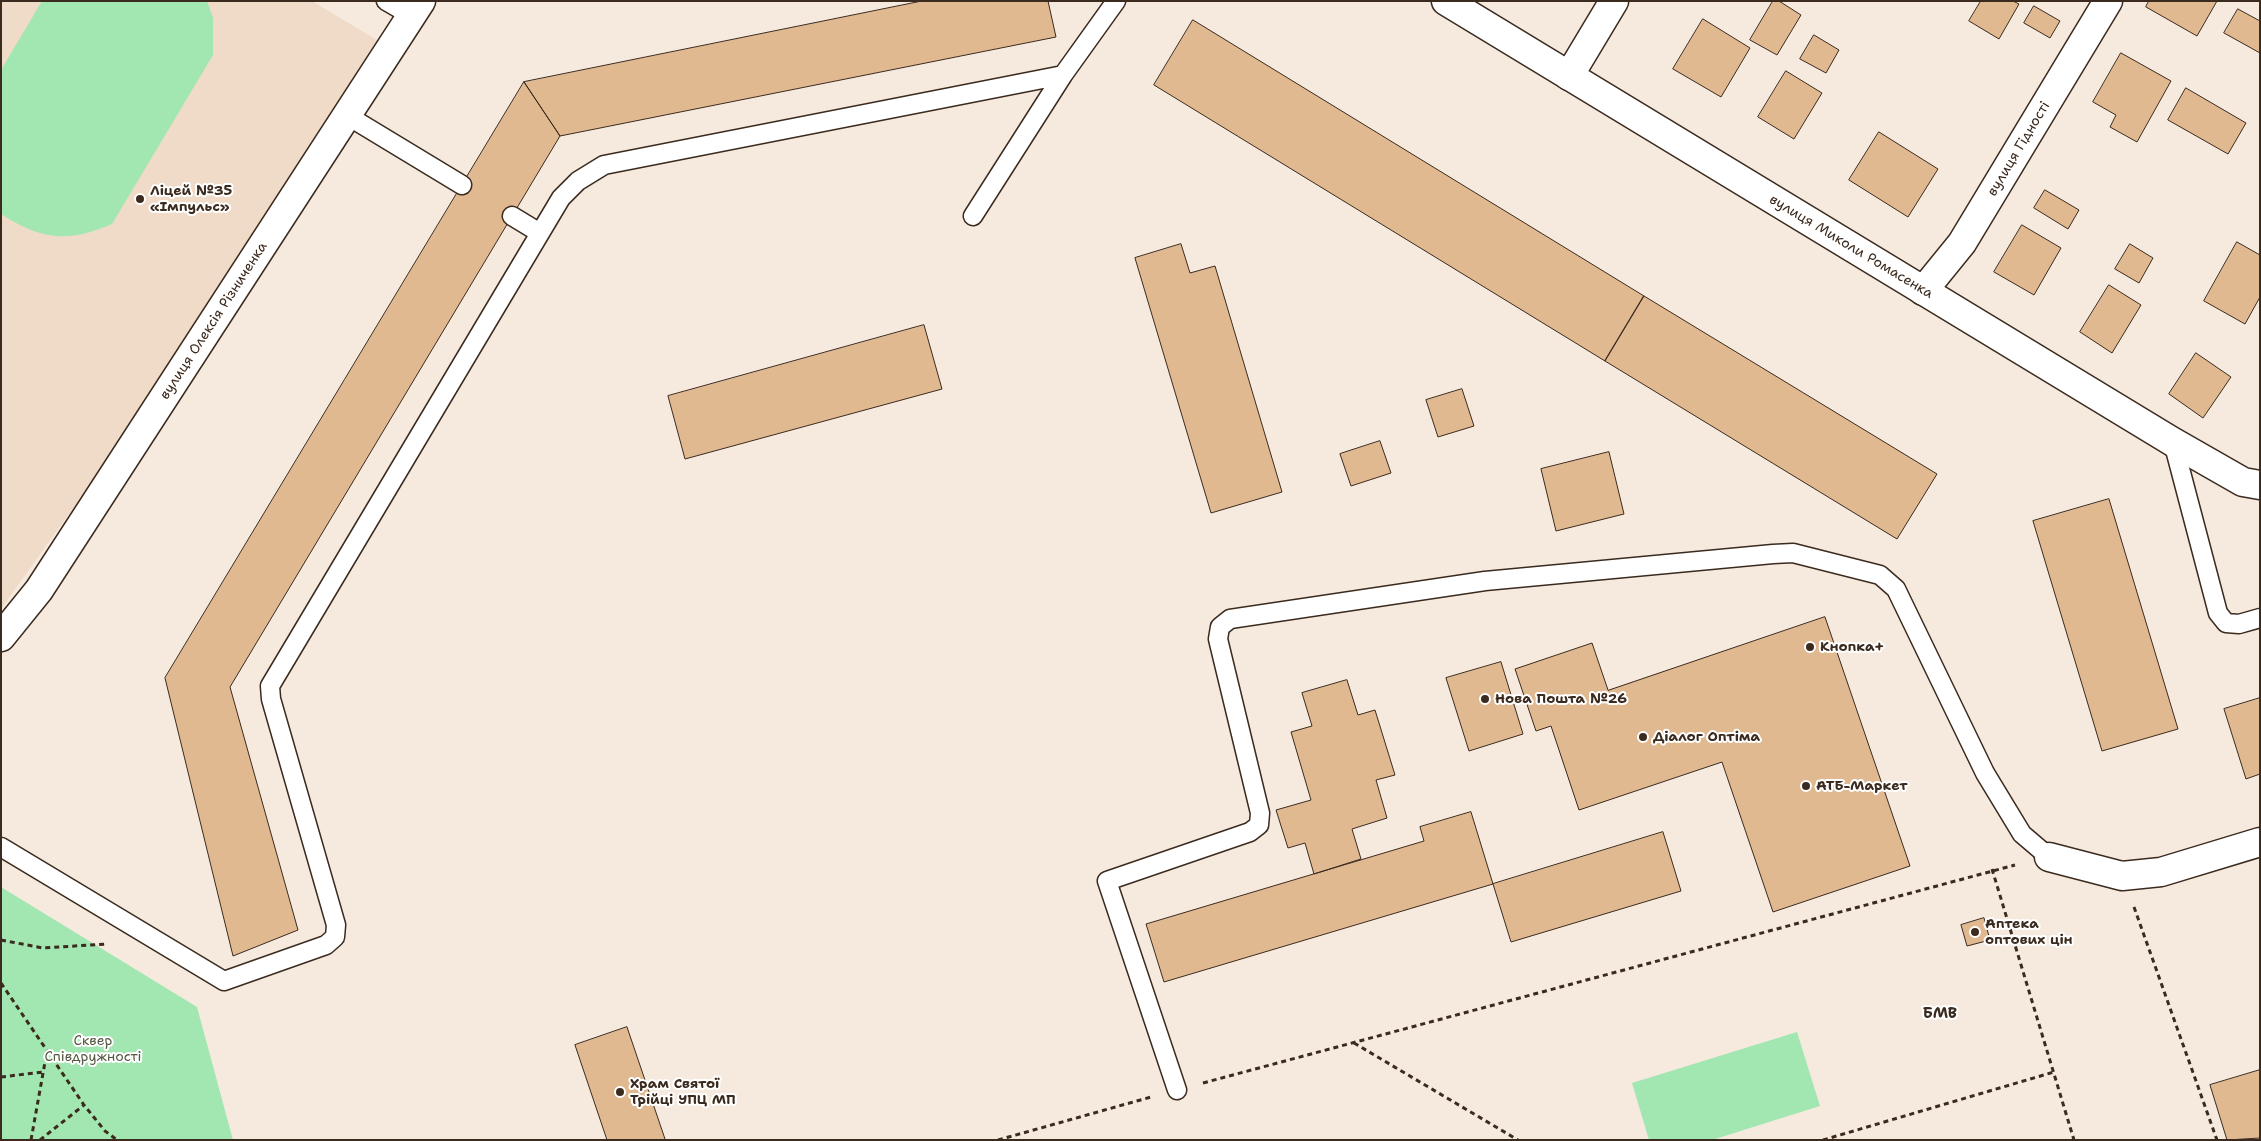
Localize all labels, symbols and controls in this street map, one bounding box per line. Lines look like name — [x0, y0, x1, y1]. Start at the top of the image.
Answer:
street label: вулиця Гідності — [1984, 99, 2054, 199]
place label: Ліцей №35 «Імпульс» — [150, 183, 232, 216]
street label: вулиця Миколи Ромасенка — [1766, 191, 1936, 303]
marker: Ліцей №35 «Імпульс» — [134, 193, 146, 205]
street label: вулиця Олексія Різниченка — [157, 239, 271, 403]
place label: Кнопка+ — [1820, 639, 1884, 655]
marker: Кнопка+ — [1804, 641, 1816, 653]
place label: Нова Пошта №26 — [1495, 691, 1627, 707]
marker: Нова Пошта №26 — [1479, 693, 1491, 705]
place label: Діалог Оптіма — [1653, 729, 1760, 745]
marker: Діалог Оптіма — [1637, 731, 1649, 743]
place label: АТБ-Маркет — [1816, 778, 1908, 794]
marker: АТБ-Маркет — [1800, 780, 1812, 792]
place label: Аптека оптових цін — [1985, 916, 2073, 949]
marker: Аптека оптових цін — [1969, 926, 1981, 938]
district label: БМВ — [1923, 1005, 1957, 1023]
park label: Сквер Співдружності — [45, 1033, 141, 1066]
place label: Храм Святої Трійці УПЦ МП — [630, 1076, 736, 1108]
marker: Храм Святої Трійці УПЦ МП — [614, 1086, 626, 1098]

